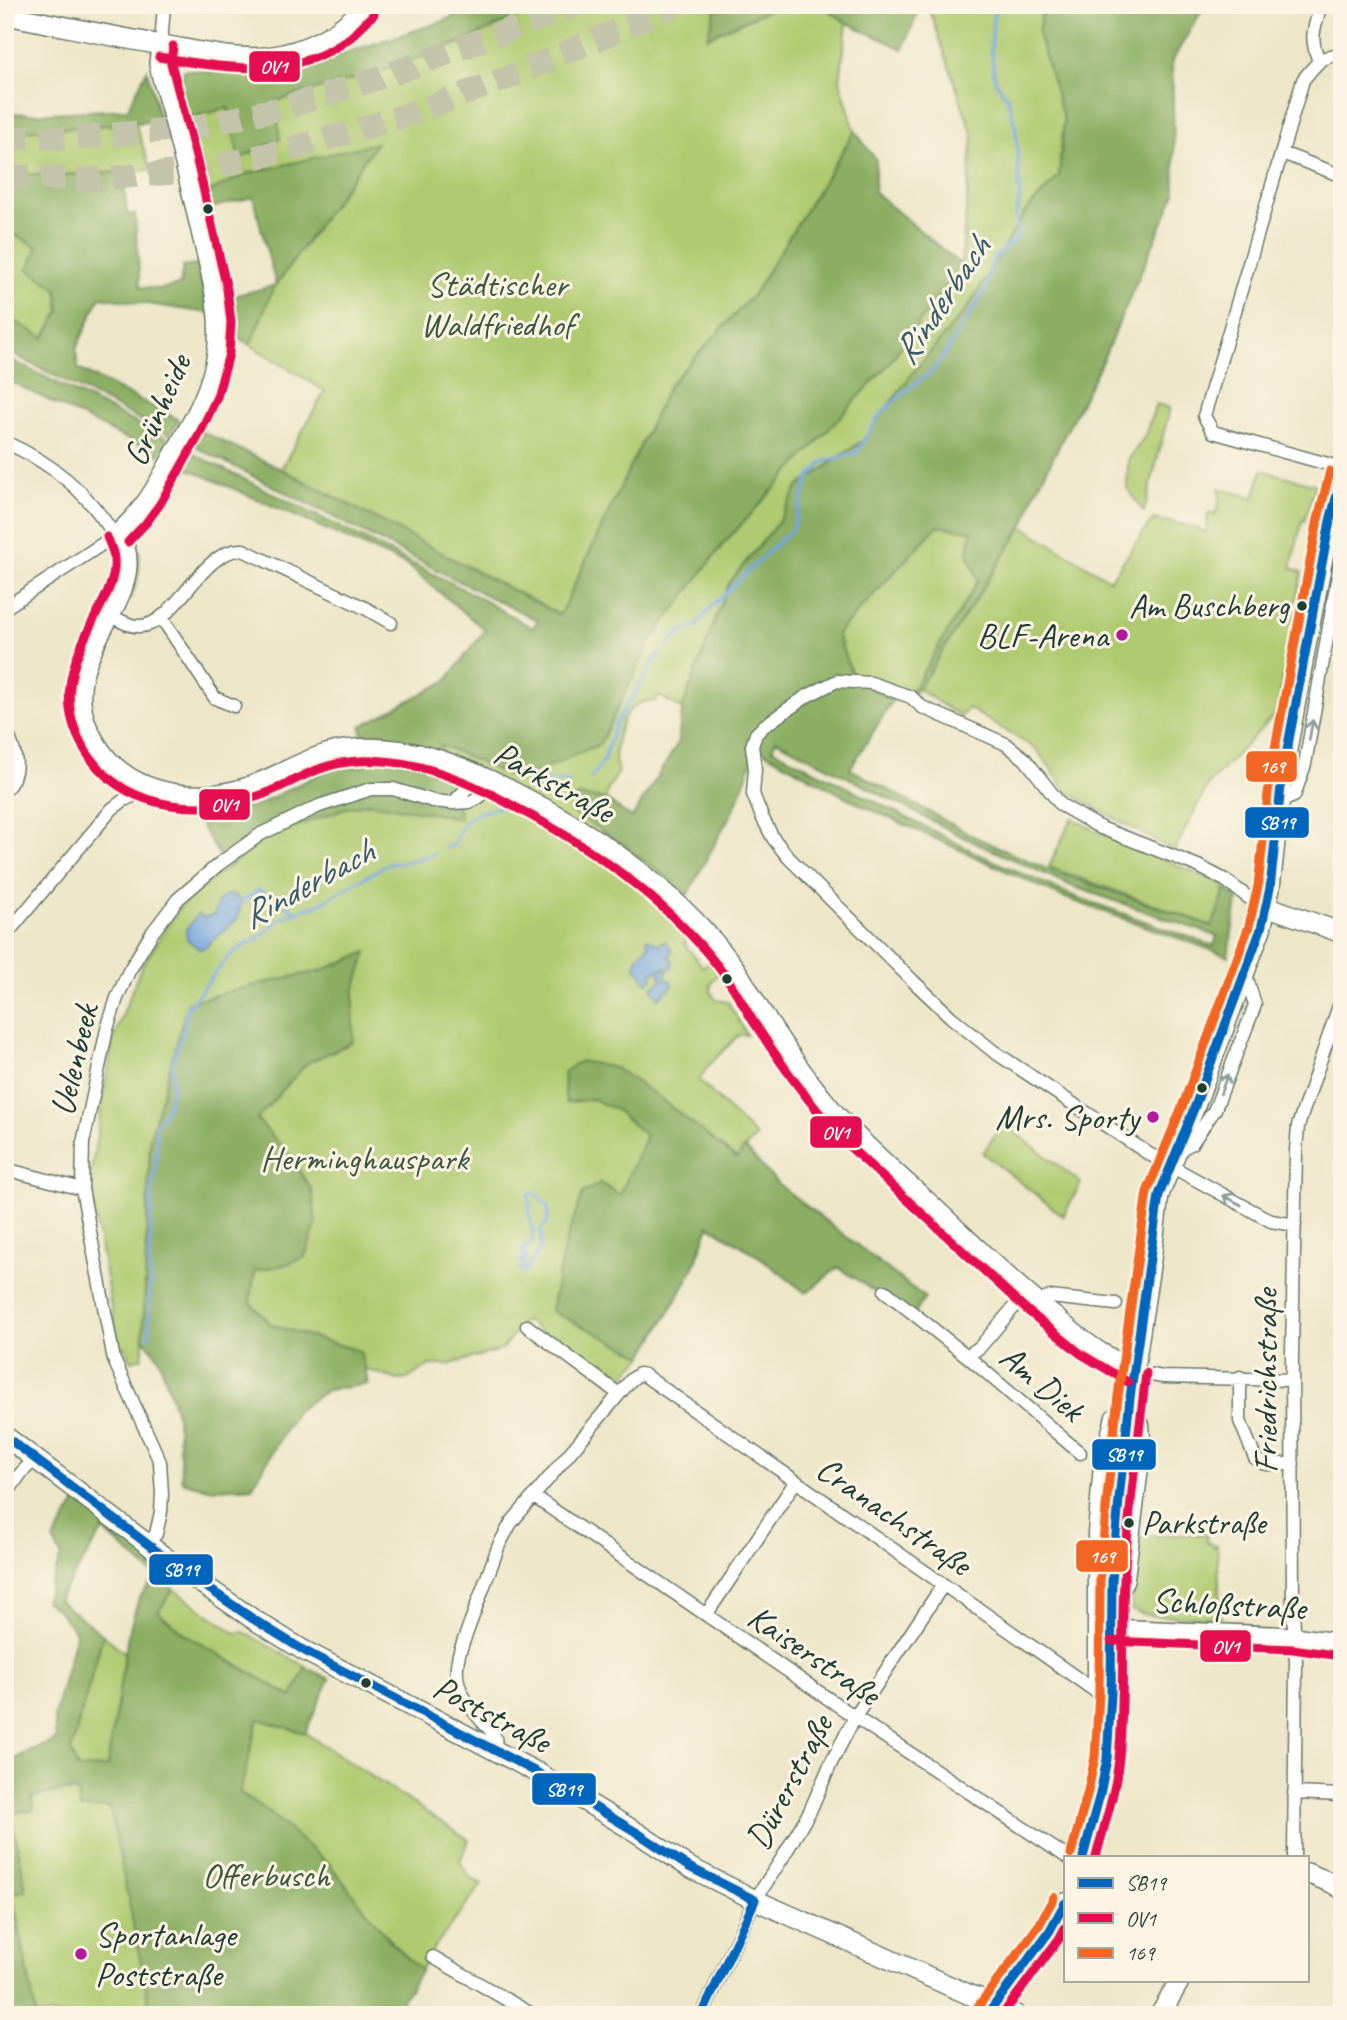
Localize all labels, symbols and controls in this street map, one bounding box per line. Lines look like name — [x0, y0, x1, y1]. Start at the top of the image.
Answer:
line badge: OV1 — [248, 50, 301, 83]
text: OV1 — [260, 55, 290, 79]
unlabelled marker — [201, 202, 215, 216]
water label: Rinderbach — [881, 225, 1002, 373]
park label: Städtischer Waldfriedhof — [420, 262, 580, 347]
street label: Grünheide — [113, 345, 202, 473]
place label: Am Buschberg — [1129, 585, 1290, 627]
marker: Am Buschberg — [1295, 599, 1309, 613]
place label: BLF-Arena — [977, 613, 1110, 658]
marker: BLF-Arena — [1114, 627, 1130, 643]
one-way arrow — [1305, 719, 1318, 742]
street label: Parkstraße — [486, 731, 624, 835]
line badge: 169 — [1245, 750, 1298, 783]
text: 169 — [1259, 755, 1288, 779]
line badge: OV1 — [198, 788, 251, 821]
text: OV1 — [211, 793, 241, 817]
line badge: SB19 — [1244, 806, 1310, 839]
text: SB19 — [1259, 811, 1298, 835]
water label: Rinderbach — [232, 826, 383, 939]
unlabelled marker — [720, 972, 734, 986]
street label: Uelenbeek — [39, 997, 109, 1120]
one-way arrow — [1219, 1073, 1231, 1095]
unlabelled marker — [1195, 1081, 1209, 1095]
place label: Mrs. Sporty — [995, 1095, 1142, 1140]
marker: Mrs. Sporty — [1145, 1109, 1161, 1125]
line badge: OV1 — [809, 1115, 863, 1149]
text: OV1 — [822, 1121, 852, 1145]
park label: Herminghauspark — [260, 1136, 470, 1181]
one-way arrow — [1222, 1193, 1243, 1206]
street label: Friedrichstraße — [1243, 1286, 1288, 1473]
street label: Am Diek — [990, 1335, 1095, 1433]
line badge: SB19 — [1091, 1438, 1157, 1471]
text: SB19 — [1106, 1443, 1145, 1467]
street label: Cranachstraße — [808, 1446, 982, 1587]
place label: Parkstraße — [1142, 1502, 1268, 1544]
marker: Parkstraße — [1122, 1516, 1136, 1530]
line badge: 169 — [1075, 1539, 1129, 1573]
text: 169 — [1089, 1545, 1118, 1569]
line badge: SB19 — [148, 1553, 214, 1586]
text: SB19 — [163, 1558, 202, 1582]
street label: Schloßstraße — [1151, 1578, 1309, 1631]
street label: Kaiserstraße — [739, 1594, 891, 1717]
line badge: OV1 — [1199, 1629, 1252, 1663]
text: OV1 — [1212, 1635, 1242, 1659]
street label: Poststraße — [426, 1664, 561, 1765]
unlabelled marker — [359, 1676, 373, 1690]
street label: Dürerstraße — [735, 1705, 844, 1857]
line badge: SB19 — [531, 1772, 597, 1806]
text: SB19 — [546, 1778, 585, 1802]
park label: Offerbusch — [202, 1853, 332, 1898]
legend — [1064, 1856, 1308, 1982]
text: SB19 — [1126, 1870, 1167, 1896]
text: OV1 — [1126, 1906, 1157, 1932]
place label: Sportanlage Poststraße — [95, 1912, 238, 1997]
text: 169 — [1126, 1940, 1156, 1966]
marker: Sportanlage Poststraße — [73, 1946, 89, 1962]

